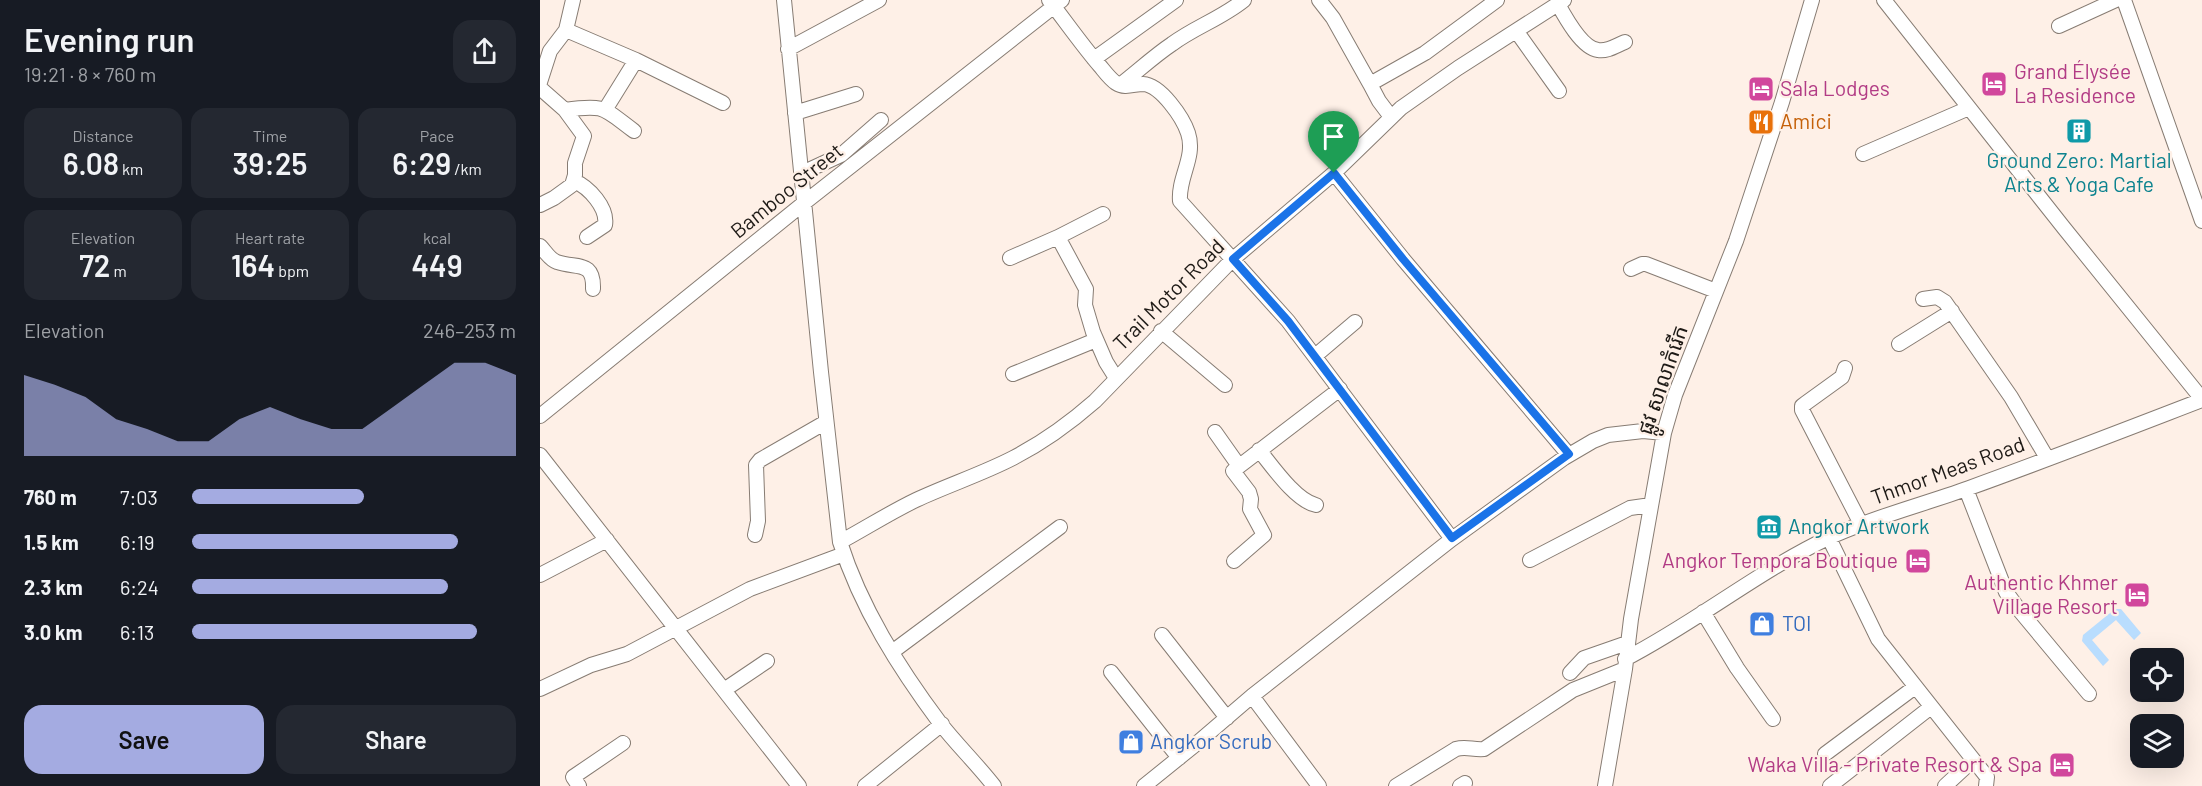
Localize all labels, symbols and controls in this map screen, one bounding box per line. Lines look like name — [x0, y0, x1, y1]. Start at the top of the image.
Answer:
text: Evening run — [24, 19, 194, 59]
button: share — [453, 20, 516, 83]
place label: Grand Élysée La Residence — [2014, 58, 2136, 107]
text: 19:21 · 8 × 760 m — [24, 62, 156, 86]
hotel icon: Grand Élysée La Residence — [1979, 69, 2009, 99]
hotel icon: Sala Lodges — [1746, 74, 1776, 104]
place label: Sala Lodges — [1780, 75, 1890, 100]
restaurant icon: Amici — [1746, 107, 1776, 137]
place label: Amici — [1780, 108, 1832, 133]
pin — [1308, 111, 1359, 173]
building icon: Ground Zero: Martial Arts & Yoga Cafe — [2064, 116, 2094, 146]
icon: arrive — [1317, 120, 1350, 153]
text: Distance — [73, 126, 133, 145]
text: Time — [253, 126, 287, 145]
text: Pace — [420, 126, 454, 145]
street label: Bamboo Street — [725, 137, 847, 243]
text: 6.08 — [63, 145, 119, 181]
text: 39:25 — [233, 145, 307, 181]
text: 6:29 — [392, 145, 451, 181]
place label: Ground Zero: Martial Arts & Yoga Cafe — [1986, 147, 2172, 196]
text: km — [119, 159, 143, 178]
text: /km — [451, 159, 482, 178]
text: Elevation — [71, 228, 135, 247]
text: Heart rate — [235, 228, 305, 247]
text: kcal — [423, 228, 451, 247]
street label: Trail Motor Road — [1107, 233, 1229, 355]
text: 72 — [79, 247, 110, 283]
text: 164 — [231, 247, 275, 283]
text: 449 — [412, 247, 462, 283]
text: m — [110, 261, 127, 280]
text: bpm — [275, 261, 309, 280]
text: Elevation — [24, 318, 105, 342]
text: 246–253 m — [423, 318, 516, 342]
street label: ផ្លូវ សាលាកំរើក — [1631, 321, 1700, 440]
street label: Thmor Meas Road — [1867, 430, 2028, 509]
text: 760 m — [24, 485, 77, 509]
text: 7:03 — [120, 485, 158, 509]
museum icon: Angkor Artwork — [1754, 512, 1784, 542]
place label: Angkor Artwork — [1788, 513, 1929, 538]
text: 1.5 km — [24, 530, 79, 554]
text: 6:19 — [120, 530, 155, 554]
hotel icon: Angkor Tempora Boutique — [1903, 546, 1933, 576]
place label: Angkor Tempora Boutique — [1662, 547, 1898, 572]
place label: Authentic Khmer Village Resort — [1964, 569, 2118, 618]
text: 2.3 km — [24, 575, 83, 599]
text: 6:24 — [120, 575, 159, 599]
hotel icon: Authentic Khmer Village Resort — [2122, 580, 2152, 610]
shop icon: TOI — [1747, 609, 1777, 639]
place label: TOI — [1782, 610, 1811, 635]
text: 3.0 km — [24, 620, 82, 644]
text: 6:13 — [120, 620, 154, 644]
map controls — [2130, 648, 2184, 768]
button: locate — [2130, 648, 2184, 702]
button: Save — [24, 705, 264, 774]
button: Share — [276, 705, 516, 774]
button: layers — [2130, 714, 2184, 768]
shop icon: Angkor Scrub — [1116, 727, 1146, 757]
place label: Angkor Scrub — [1150, 728, 1272, 753]
hotel icon: Waka Villa - Private Resort & Spa — [2047, 750, 2077, 780]
place label: Waka Villa - Private Resort & Spa — [1748, 751, 2042, 776]

